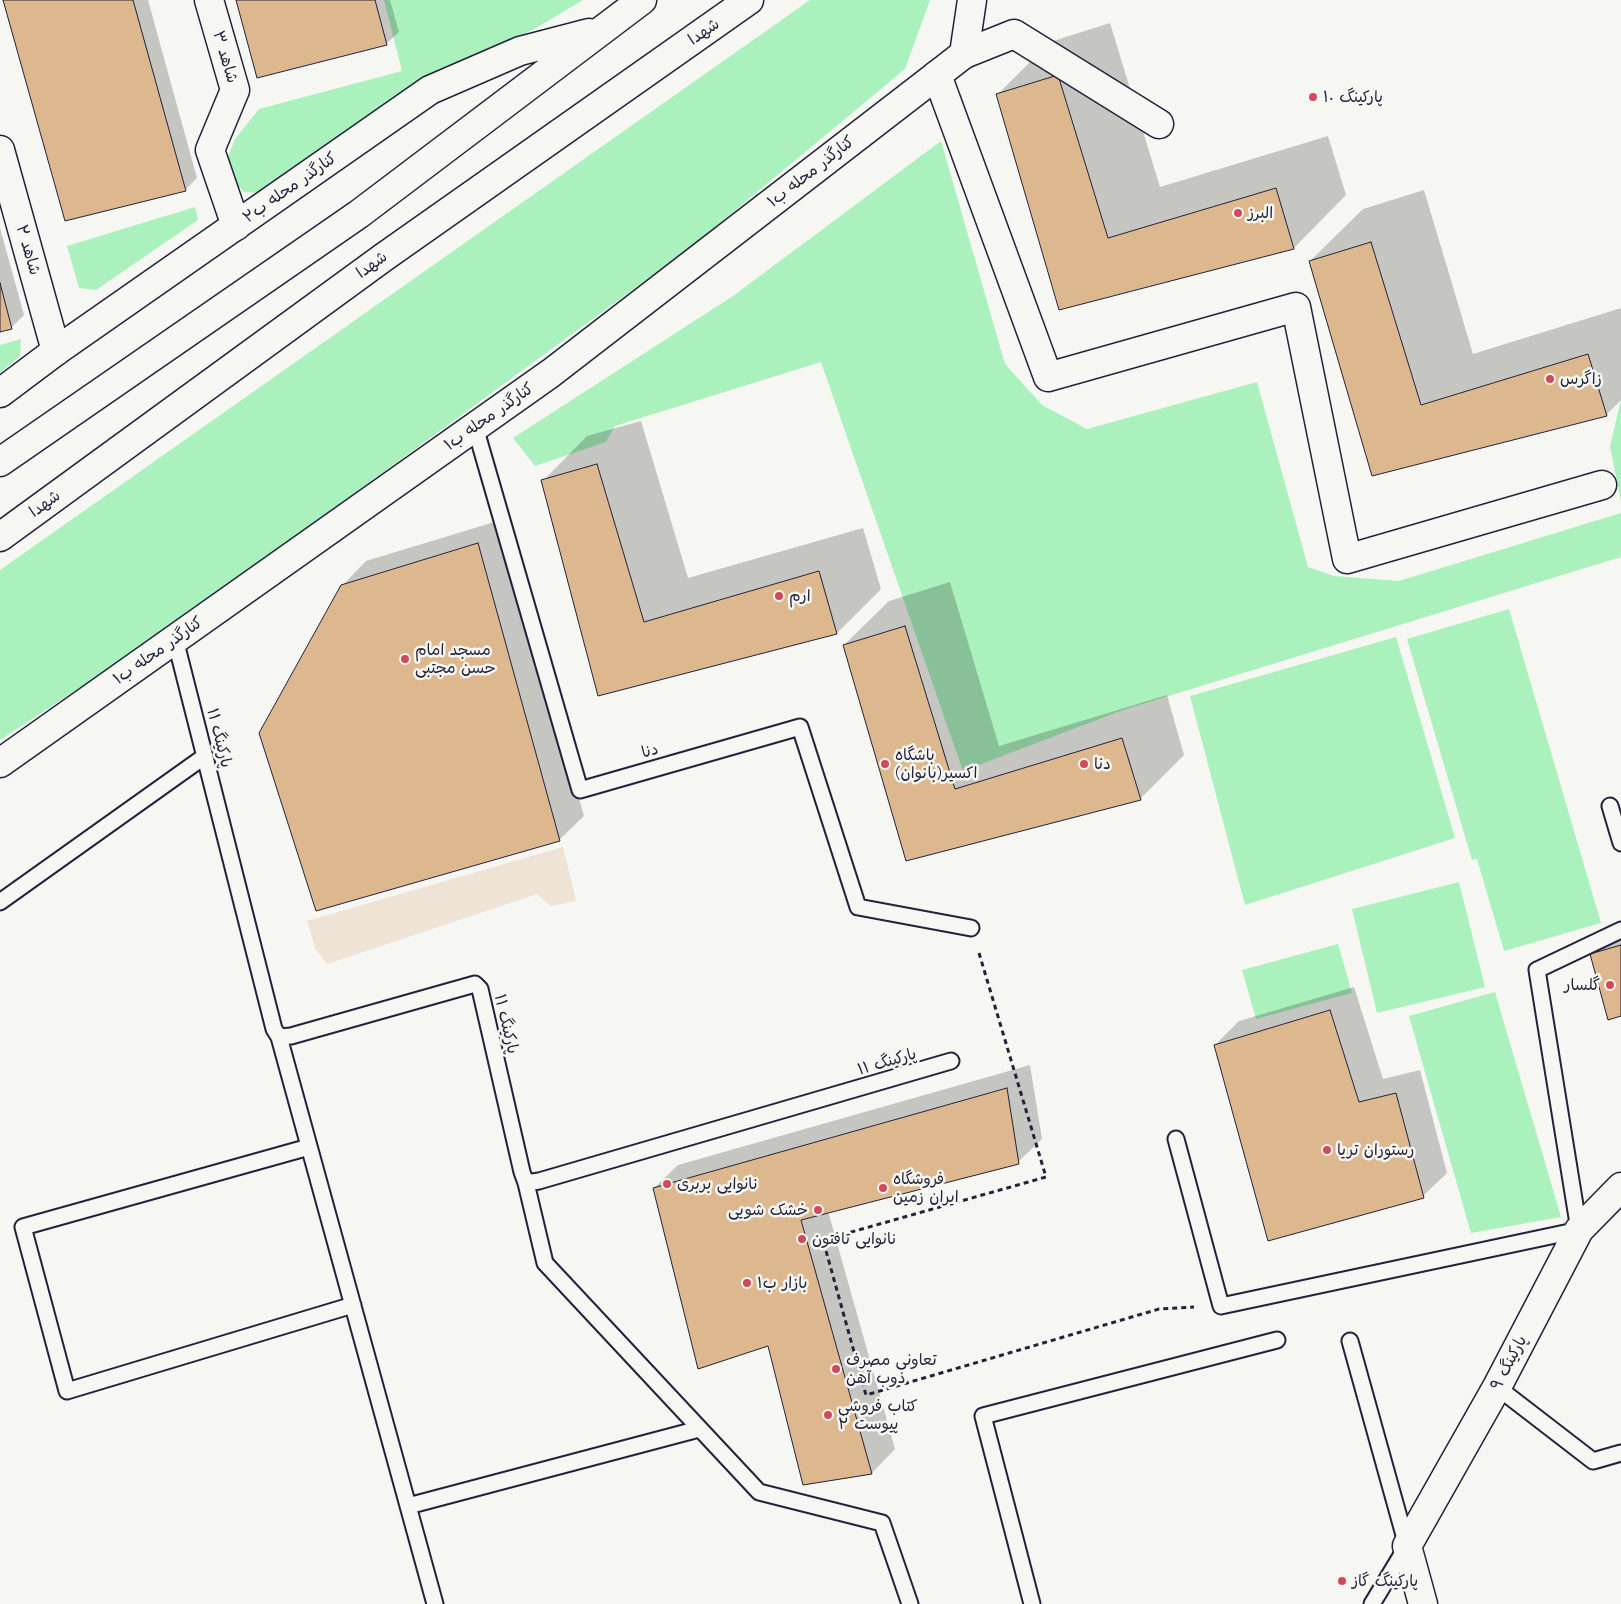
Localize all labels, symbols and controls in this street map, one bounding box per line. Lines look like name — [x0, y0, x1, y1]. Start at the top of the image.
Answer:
street label: شهدا — [685, 14, 723, 50]
street label: شاهد ۳ — [208, 29, 242, 85]
place label: پارکینگ ۱۰ — [1323, 87, 1383, 107]
marker: پارکینگ ۱۰ — [1307, 91, 1319, 103]
street label: کنارگذر محله ب۱ — [764, 132, 858, 212]
street label: کنارگذر محله ب۲ — [239, 149, 341, 227]
place label: البرز — [1248, 203, 1273, 223]
marker: البرز — [1232, 207, 1244, 219]
street label: شاهد ۲ — [12, 223, 44, 277]
street label: شهدا — [353, 247, 391, 283]
place label: زاگرس — [1560, 369, 1602, 389]
marker: زاگرس — [1544, 373, 1556, 385]
street label: کنارگذر محله ب۱ — [441, 379, 537, 455]
street label: شهدا — [26, 486, 64, 522]
place label: ارم — [789, 586, 811, 606]
marker: ارم — [773, 590, 785, 602]
street label: کنارگذر محله ب۱ — [110, 613, 206, 689]
place label: مسجد امام حسن مجتبی — [415, 640, 496, 678]
marker: مسجد امام حسن مجتبی — [399, 653, 411, 665]
street label: پارکینگ ۱۱ — [202, 706, 236, 770]
street label: دنا — [639, 739, 661, 763]
place label: باشگاه اکسیر(بانوان) — [895, 745, 978, 783]
place label: دنا — [1094, 754, 1111, 774]
marker: باشگاه اکسیر(بانوان) — [879, 758, 891, 770]
marker: دنا — [1078, 758, 1090, 770]
place label: گلسار — [1564, 975, 1600, 995]
marker: گلسار — [1604, 979, 1616, 991]
street label: پارکینگ ۱۱ — [490, 992, 522, 1056]
street label: پارکینگ ۱۱ — [855, 1044, 919, 1080]
place label: رستوران تریا — [1337, 1140, 1414, 1160]
marker: رستوران تریا — [1321, 1144, 1333, 1156]
place label: فروشگاه ایران زمین — [893, 1169, 959, 1207]
place label: نانوایی بربری — [677, 1174, 758, 1194]
marker: نانوایی بربری — [661, 1178, 673, 1190]
marker: فروشگاه ایران زمین — [877, 1182, 889, 1194]
place label: خشک شویی — [728, 1200, 808, 1220]
marker: خشک شویی — [812, 1204, 824, 1216]
place label: نانوایی تافتون — [812, 1229, 897, 1249]
marker: نانوایی تافتون — [796, 1233, 808, 1245]
place label: بازار ب۱ — [757, 1273, 807, 1293]
marker: بازار ب۱ — [741, 1277, 753, 1289]
street label: پارکینگ ۹ — [1487, 1332, 1531, 1394]
place label: تعاونی مصرف ذوب آهن — [846, 1350, 937, 1388]
marker: تعاونی مصرف ذوب آهن — [830, 1363, 842, 1375]
place label: کتاب فروشی پیوست ۲ — [838, 1396, 918, 1434]
marker: کتاب فروشی پیوست ۲ — [822, 1409, 834, 1421]
place label: پارکینگ گاز — [1352, 1571, 1418, 1591]
marker: پارکینگ گاز — [1336, 1575, 1348, 1587]

